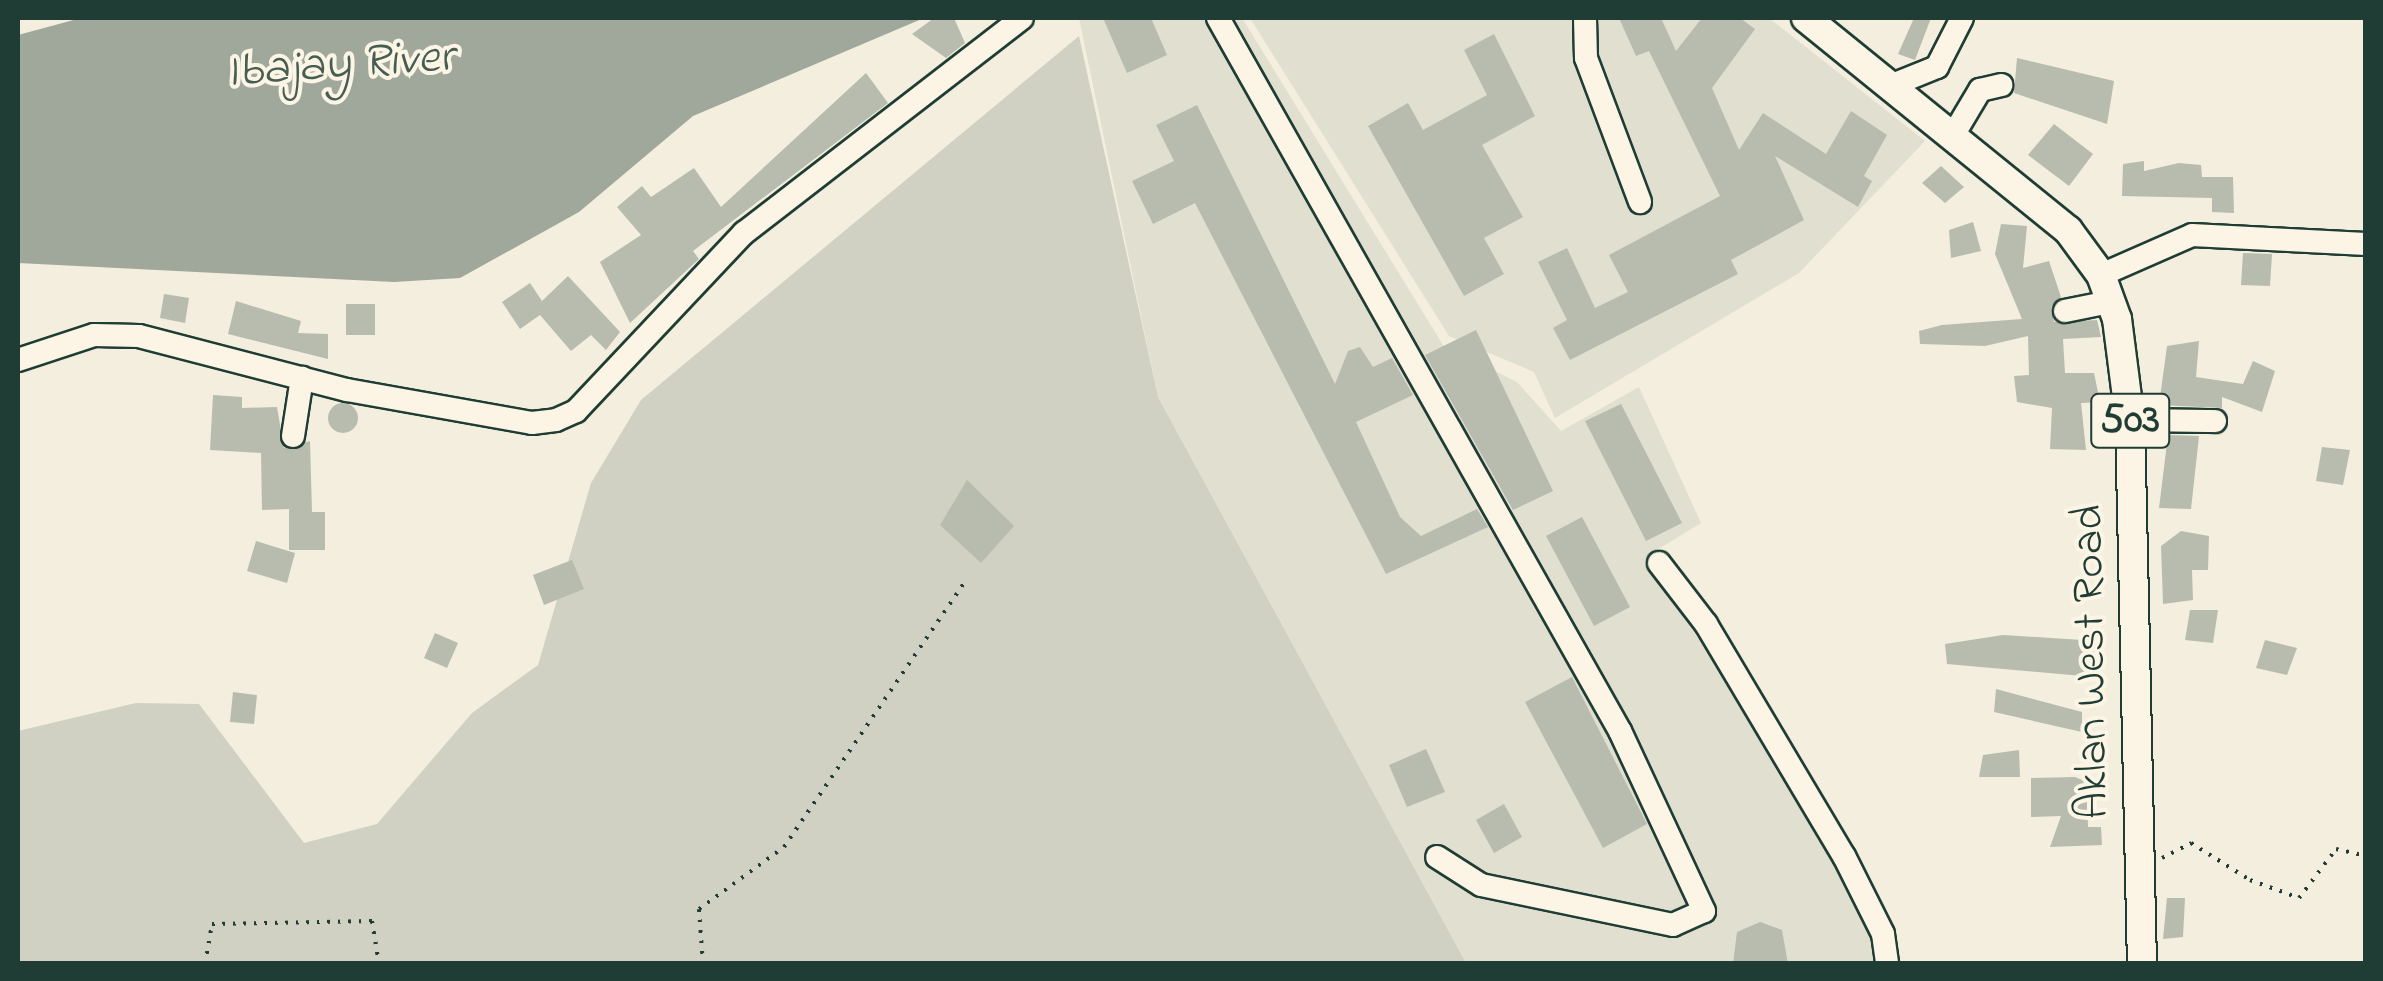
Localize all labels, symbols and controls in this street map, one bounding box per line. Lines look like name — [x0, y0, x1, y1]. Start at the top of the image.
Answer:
water label: Ibajay River — [224, 29, 456, 103]
road number: 503 — [2090, 384, 2170, 458]
street label: Aklan West Road — [2063, 504, 2123, 820]

